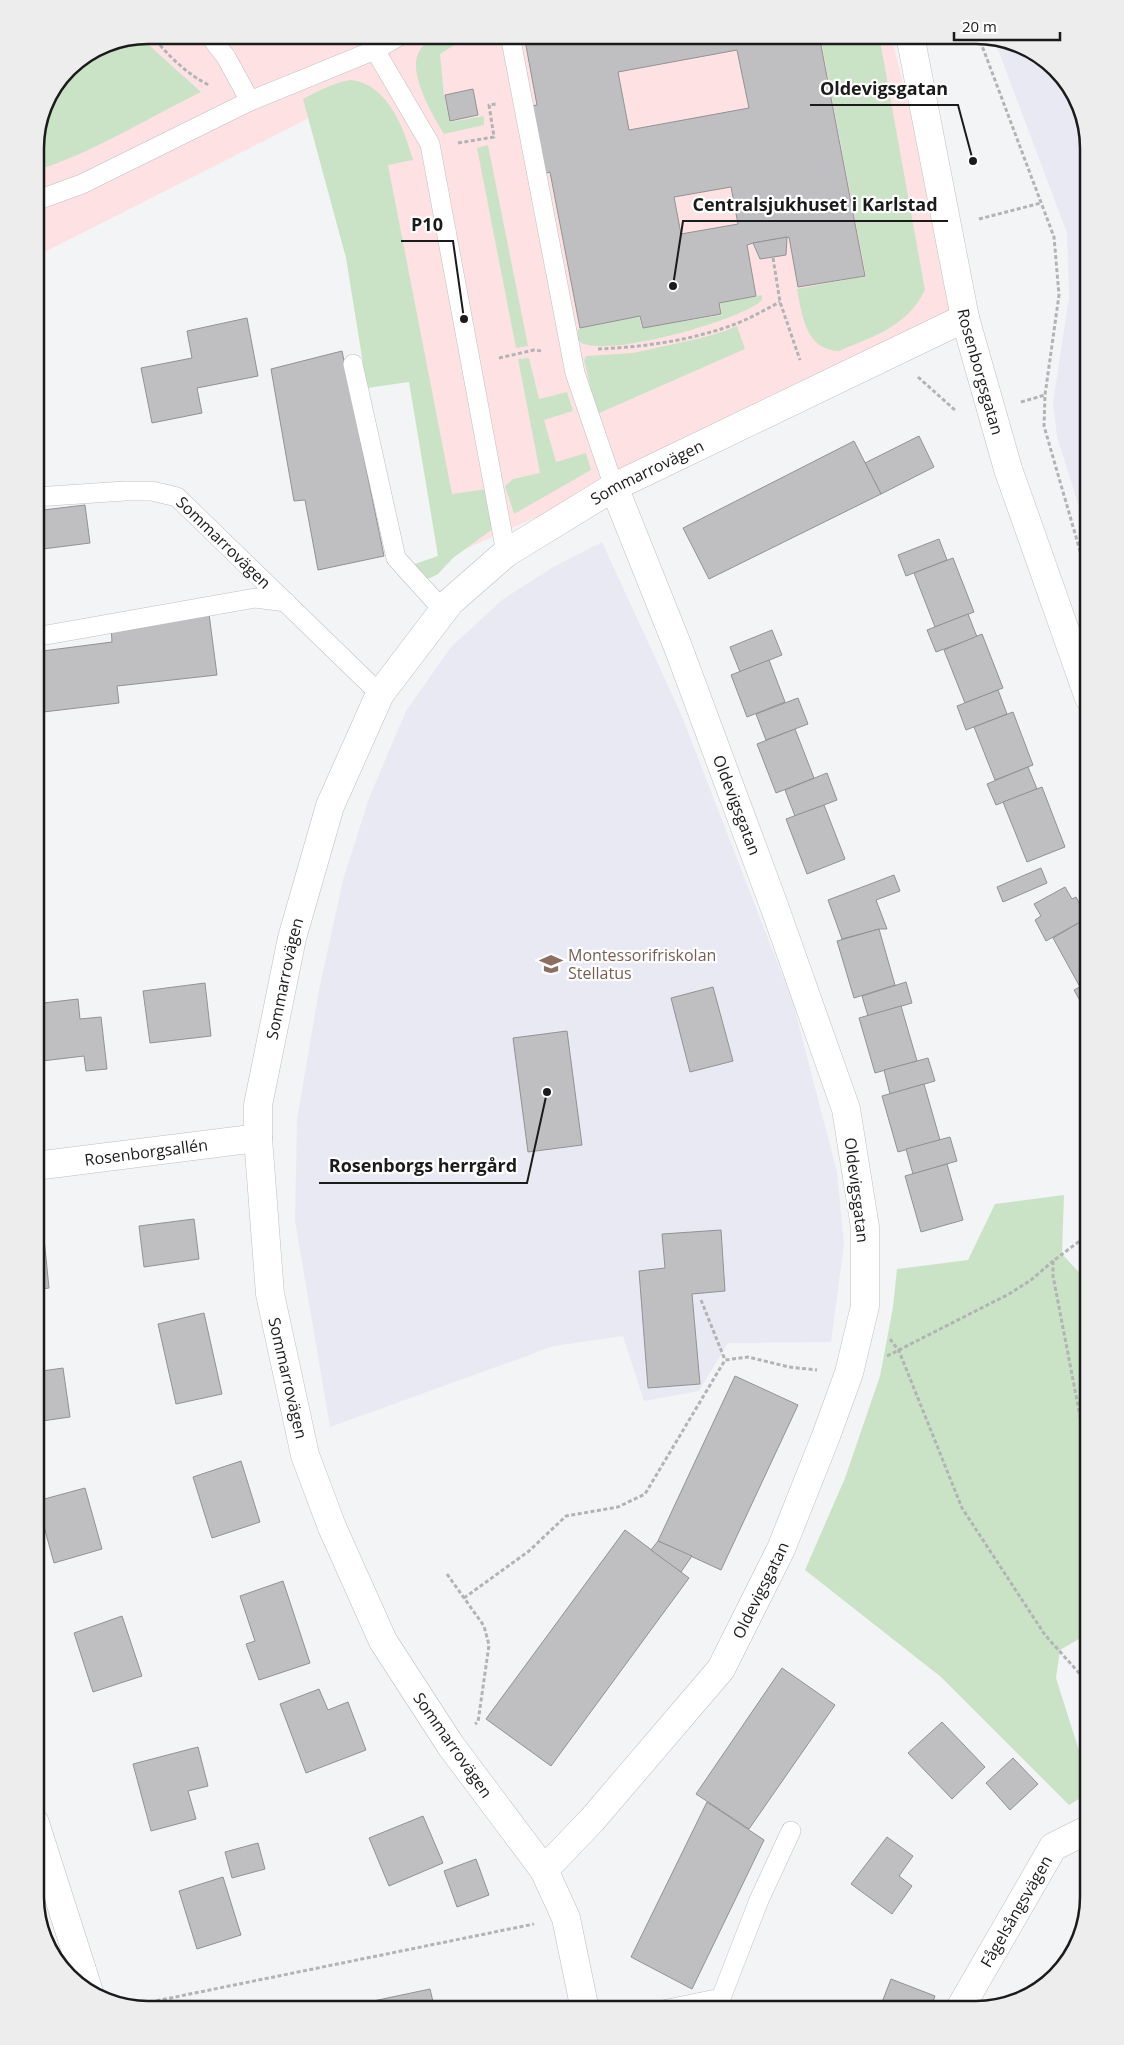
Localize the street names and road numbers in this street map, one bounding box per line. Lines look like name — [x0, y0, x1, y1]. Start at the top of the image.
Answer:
street label: Rosenborgsgatan — [952, 307, 1009, 437]
street label: Sommarrovägen — [586, 435, 707, 510]
street label: Sommarrovägen — [172, 491, 276, 593]
street label: Oldevigsgatan — [708, 752, 766, 858]
street label: Sommarrovägen — [261, 915, 308, 1041]
street label: Rosenborgsallén — [83, 1133, 209, 1171]
street label: Oldevigsgatan — [840, 1136, 874, 1244]
street label: Sommarrovägen — [263, 1315, 313, 1441]
street label: Oldevigsgatan — [727, 1539, 794, 1642]
street label: Sommarrovägen — [408, 1688, 498, 1802]
street label: Fågelsångsvägen — [975, 1851, 1057, 1971]

